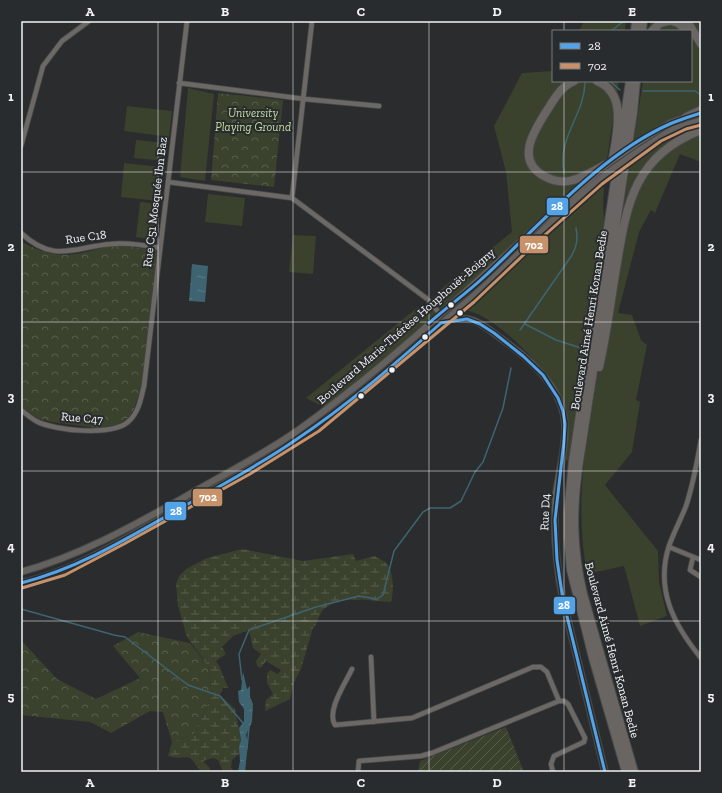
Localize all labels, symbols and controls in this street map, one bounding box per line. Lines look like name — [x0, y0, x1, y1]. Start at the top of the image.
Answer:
text: A — [86, 4, 95, 19]
text: B — [221, 4, 229, 19]
text: C — [357, 4, 365, 19]
text: D — [492, 4, 502, 19]
text: E — [628, 4, 636, 19]
legend — [552, 30, 692, 82]
text: 28 — [588, 39, 601, 53]
text: 702 — [588, 59, 607, 73]
text: 1 — [8, 89, 14, 104]
text: 1 — [708, 89, 714, 104]
park label: University Playing Ground — [215, 106, 291, 134]
street label: Rue C51 Mosquée Ibn Baz — [140, 136, 170, 268]
line badge: 28 — [546, 197, 569, 216]
text: 28 — [551, 200, 563, 213]
street label: Rue C18 — [65, 227, 107, 247]
street label: Boulevard Aimé Henri Konan Bedie — [568, 229, 610, 411]
line badge: 702 — [519, 235, 549, 254]
text: 2 — [8, 239, 15, 254]
text: 702 — [525, 239, 543, 252]
text: 2 — [708, 239, 715, 254]
street label: Boulevard Marie-Thérèse Houphouët-Boigny — [314, 245, 498, 407]
unlabelled marker — [446, 300, 456, 310]
unlabelled marker — [455, 308, 465, 318]
unlabelled marker — [420, 332, 430, 342]
unlabelled marker — [387, 365, 397, 375]
text: 3 — [8, 389, 15, 404]
text: 3 — [708, 389, 715, 404]
unlabelled marker — [356, 391, 366, 401]
street label: Rue C47 — [60, 409, 104, 427]
line badge: 702 — [192, 488, 223, 507]
text: 702 — [199, 491, 217, 504]
street label: Rue D4 — [537, 493, 553, 531]
line badge: 28 — [164, 501, 187, 521]
text: 28 — [170, 505, 182, 518]
text: 4 — [7, 539, 15, 554]
text: 4 — [707, 539, 715, 554]
street label: Boulevard Aimé Henri Konan Bedie — [582, 561, 642, 740]
line badge: 28 — [553, 596, 576, 615]
text: 28 — [558, 599, 570, 612]
text: 5 — [8, 689, 15, 704]
text: 5 — [708, 689, 715, 704]
text: A — [86, 775, 95, 790]
text: B — [221, 775, 229, 790]
text: C — [357, 775, 365, 790]
text: D — [492, 775, 502, 790]
text: E — [628, 775, 636, 790]

